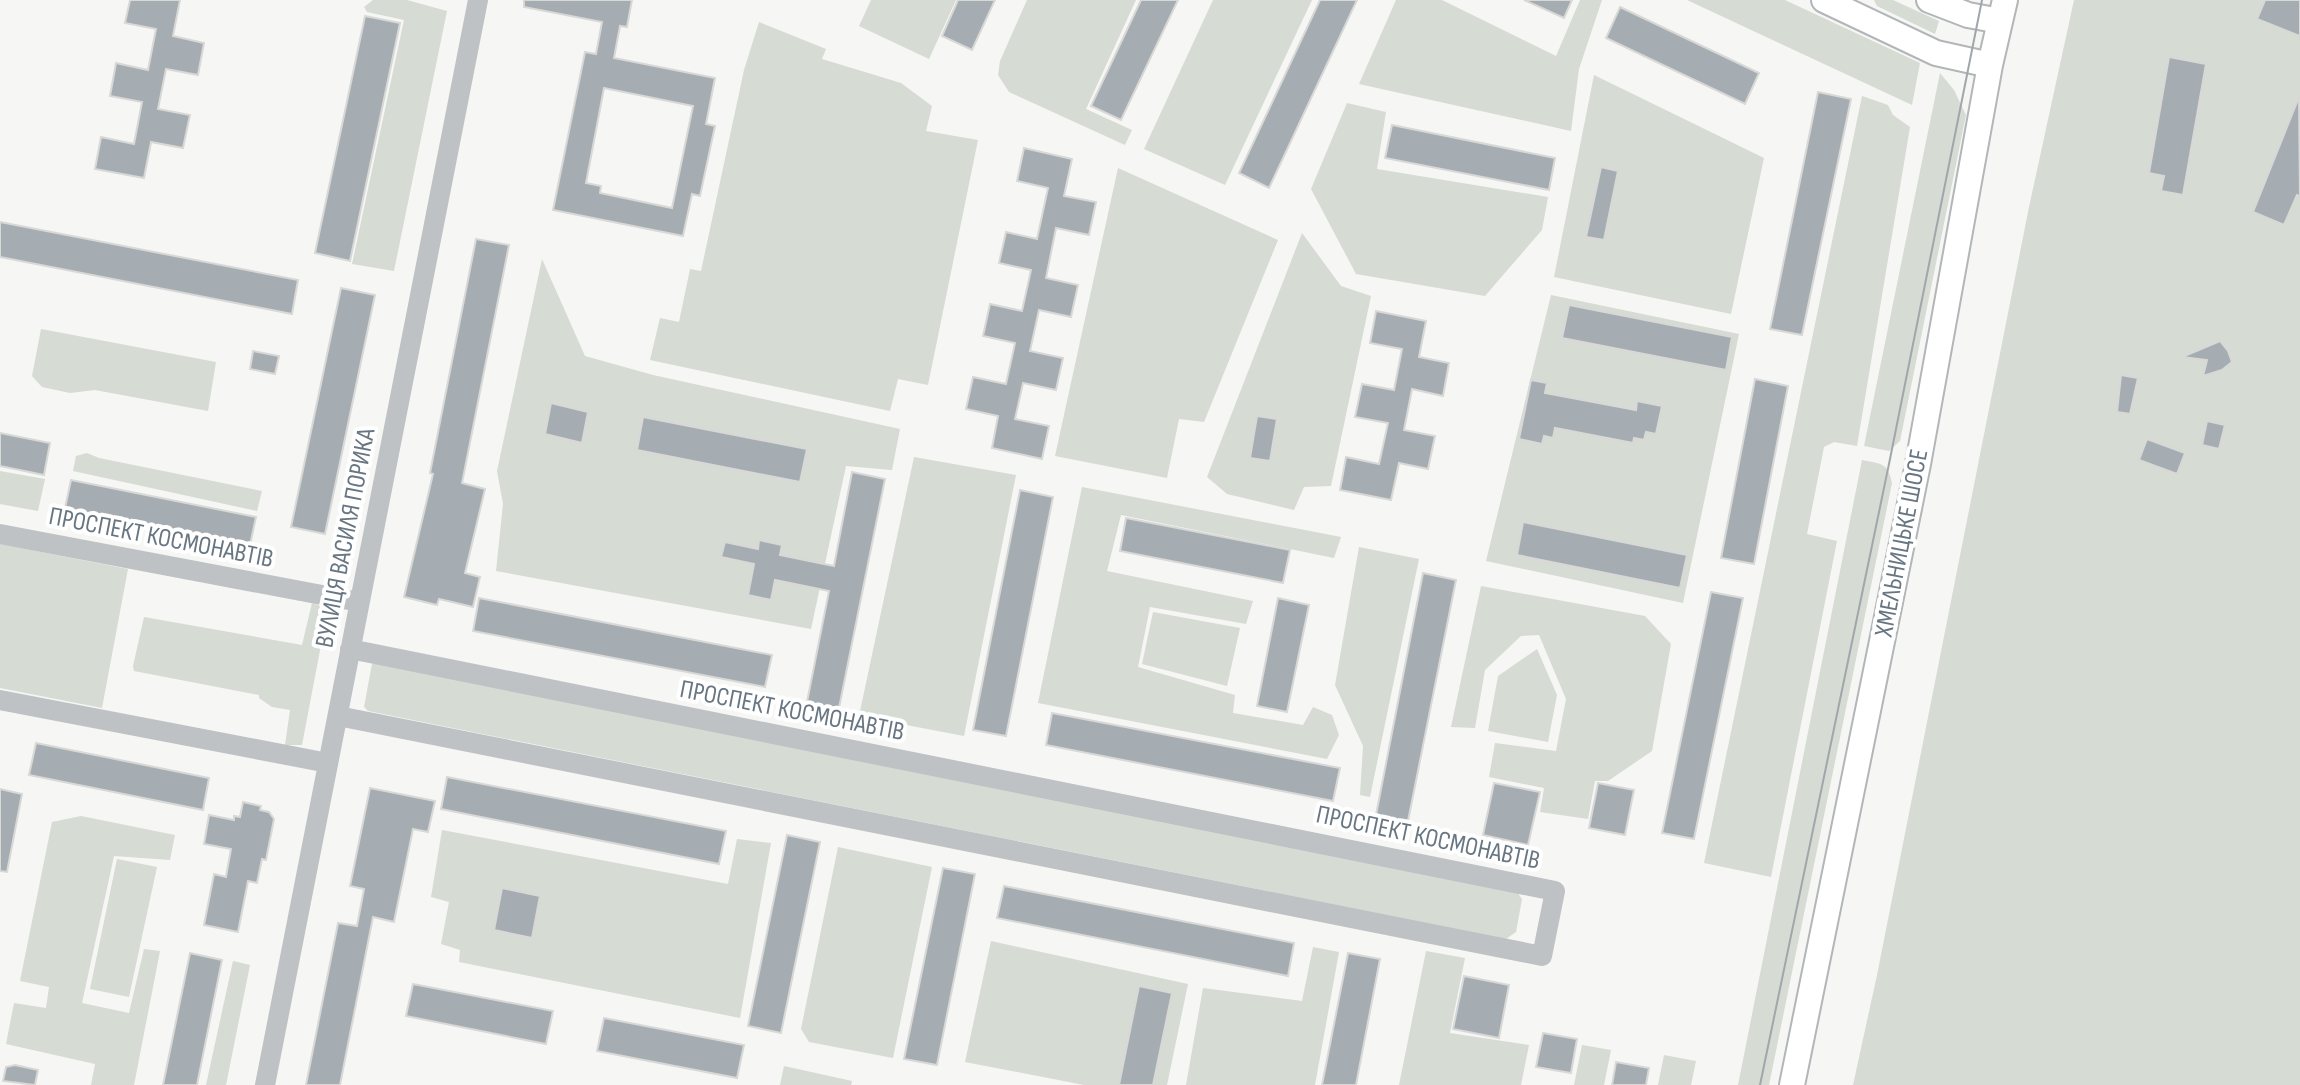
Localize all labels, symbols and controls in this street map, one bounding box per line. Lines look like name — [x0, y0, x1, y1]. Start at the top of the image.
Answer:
street label: ВУЛИЦЯ ВАСИЛЯ ПОРИКА — [310, 425, 383, 650]
street label: ХМЕЛЬНИЦЬКЕ ШОСЕ — [1868, 447, 1935, 640]
street label: ПРОСПЕКТ КОСМОНАВТІВ — [46, 501, 276, 575]
street label: ПРОСПЕКТ КОСМОНАВТІВ — [677, 674, 907, 748]
street label: ПРОСПЕКТ КОСМОНАВТІВ — [1313, 799, 1543, 877]

